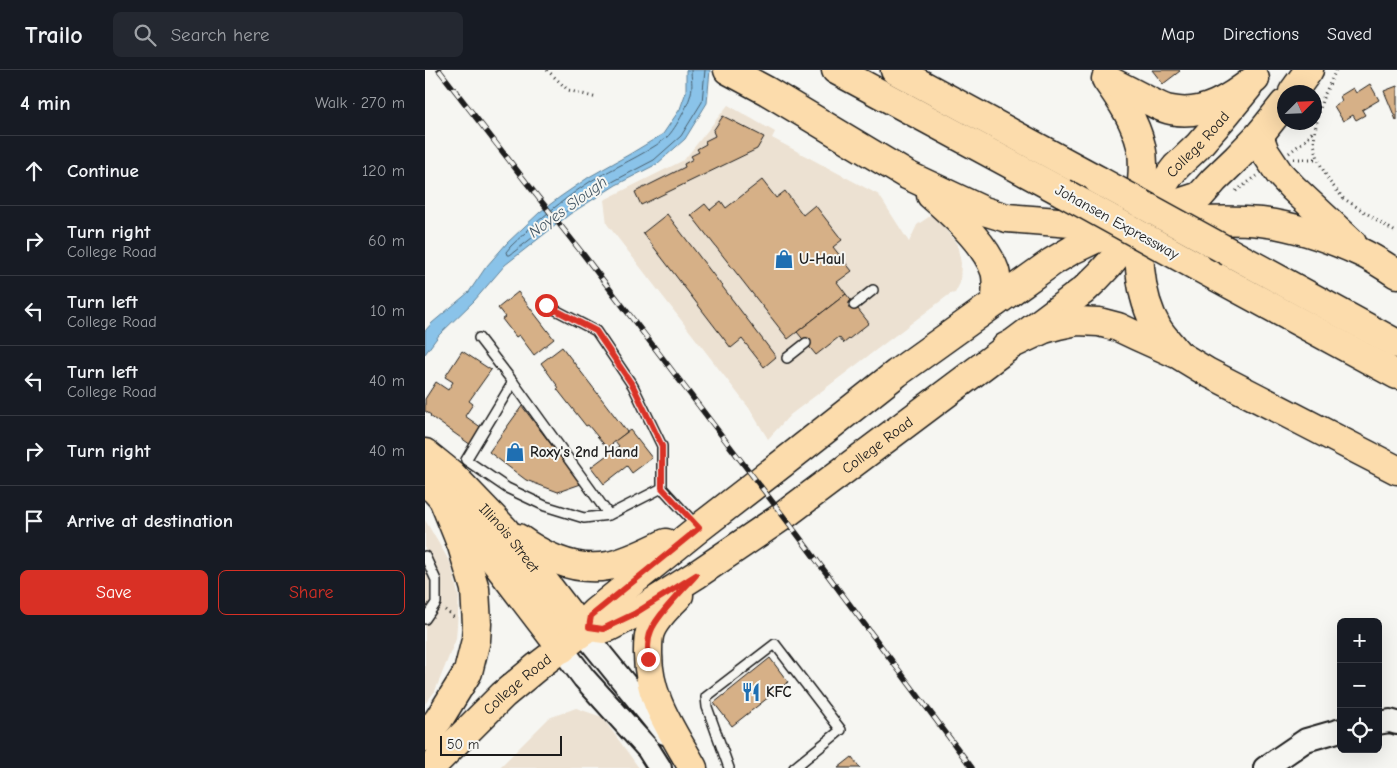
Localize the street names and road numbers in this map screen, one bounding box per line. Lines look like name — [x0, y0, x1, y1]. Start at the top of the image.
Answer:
street label: College Road — [1162, 108, 1233, 181]
street label: Johansen Expressway — [1052, 180, 1182, 264]
street label: College Road — [838, 413, 916, 478]
street label: Illinois Street — [475, 500, 543, 577]
street label: College Road — [479, 650, 555, 719]

